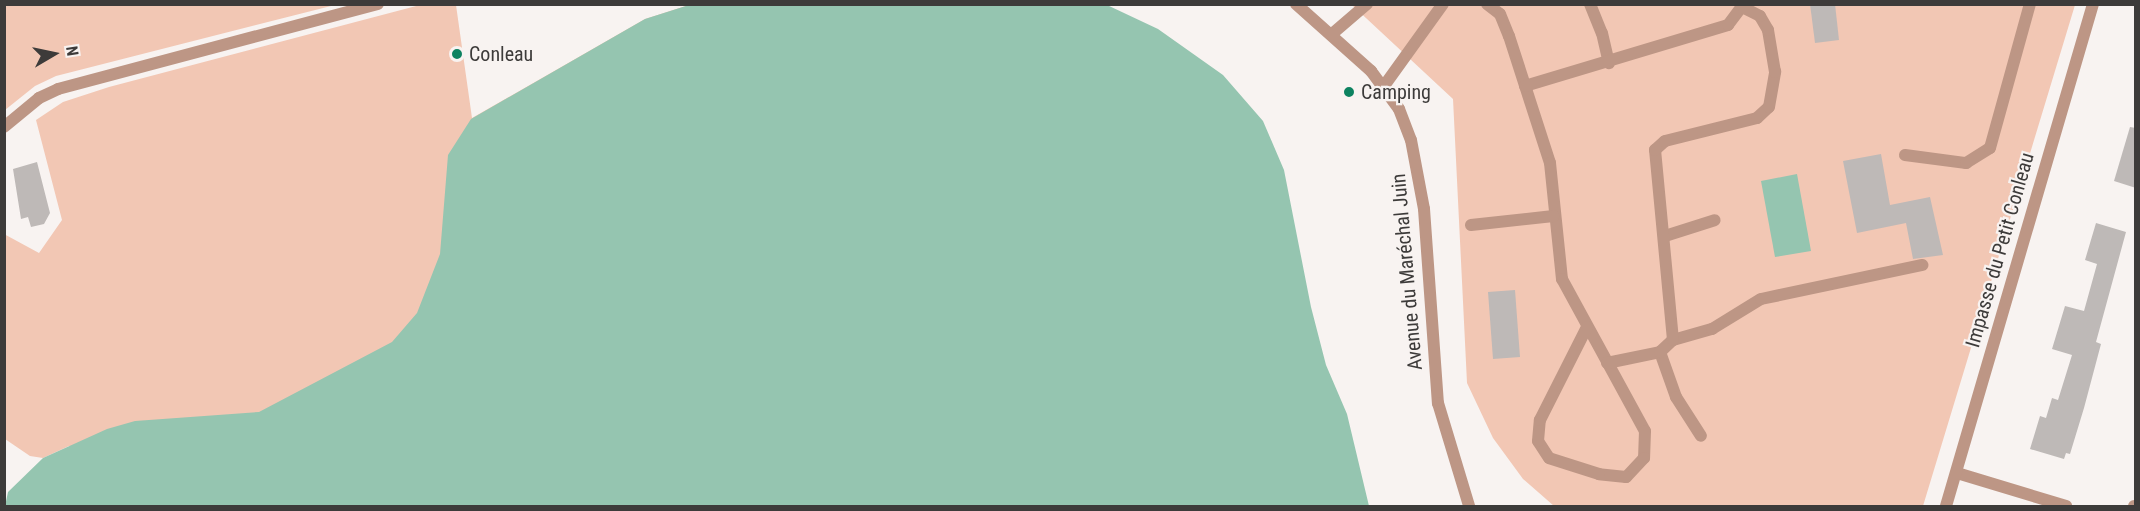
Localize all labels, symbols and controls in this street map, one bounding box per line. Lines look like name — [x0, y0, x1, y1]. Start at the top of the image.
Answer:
north arrow — [24, 24, 84, 84]
place label: Conleau — [469, 42, 533, 66]
text: N — [62, 45, 82, 57]
marker: Conleau — [450, 47, 464, 61]
place label: Camping — [1361, 80, 1431, 104]
marker: Camping — [1342, 85, 1356, 99]
street label: Impasse du Petit Conleau — [1961, 150, 2039, 350]
street label: Avenue du Maréchal Juin — [1386, 173, 1428, 371]

